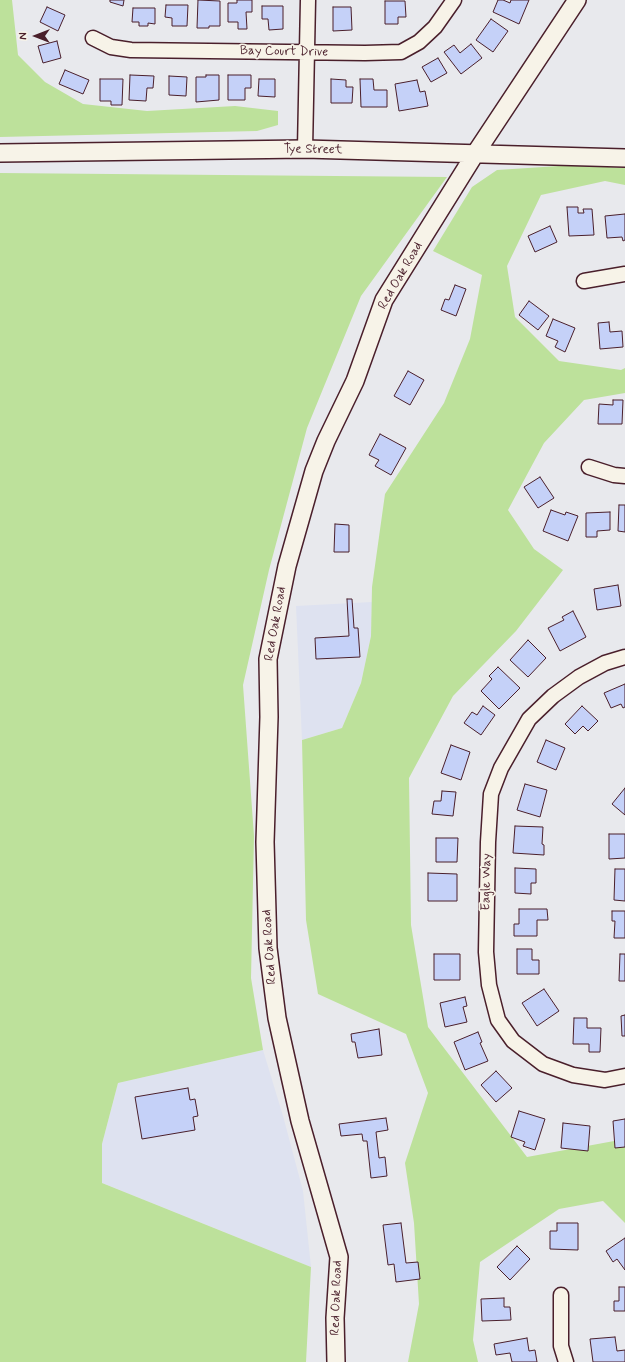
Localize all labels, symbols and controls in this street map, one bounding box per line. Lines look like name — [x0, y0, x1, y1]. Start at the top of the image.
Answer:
north arrow — [16, 16, 56, 56]
text: N — [17, 32, 31, 40]
street label: Bay Court Drive — [240, 43, 328, 61]
street label: Tye Street — [283, 142, 343, 158]
street label: Red Oak Road — [375, 240, 427, 312]
street label: Red Oak Road — [262, 586, 290, 662]
street label: Eagle Way — [479, 853, 495, 911]
street label: Red Oak Road — [260, 909, 280, 985]
street label: Red Oak Road — [328, 1260, 346, 1336]

